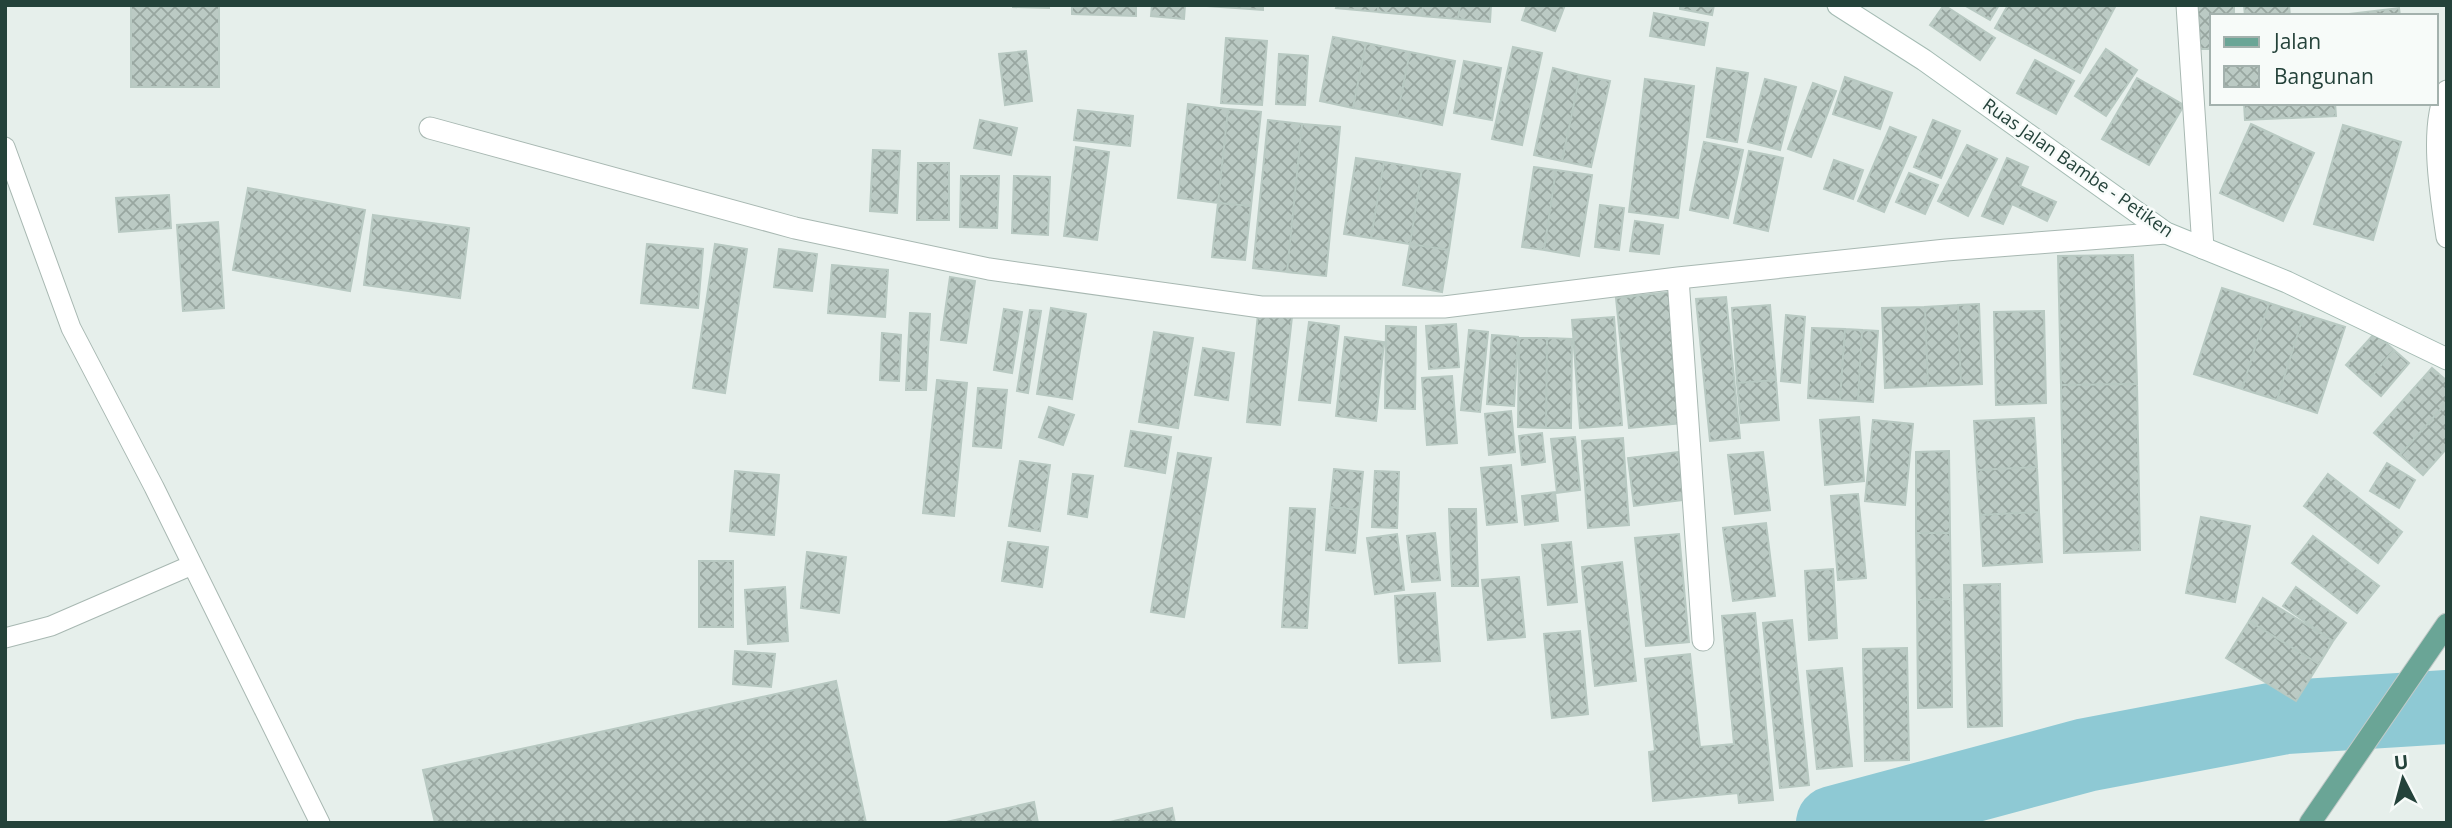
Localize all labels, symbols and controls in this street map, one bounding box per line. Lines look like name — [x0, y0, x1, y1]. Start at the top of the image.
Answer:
legend — [2210, 14, 2438, 105]
text: Jalan — [2272, 27, 2321, 55]
text: Bangunan — [2274, 62, 2374, 90]
street label: Ruas Jalan Bambe - Petiken — [1978, 92, 2179, 242]
north arrow — [2368, 744, 2438, 814]
text: U — [2393, 748, 2410, 776]

